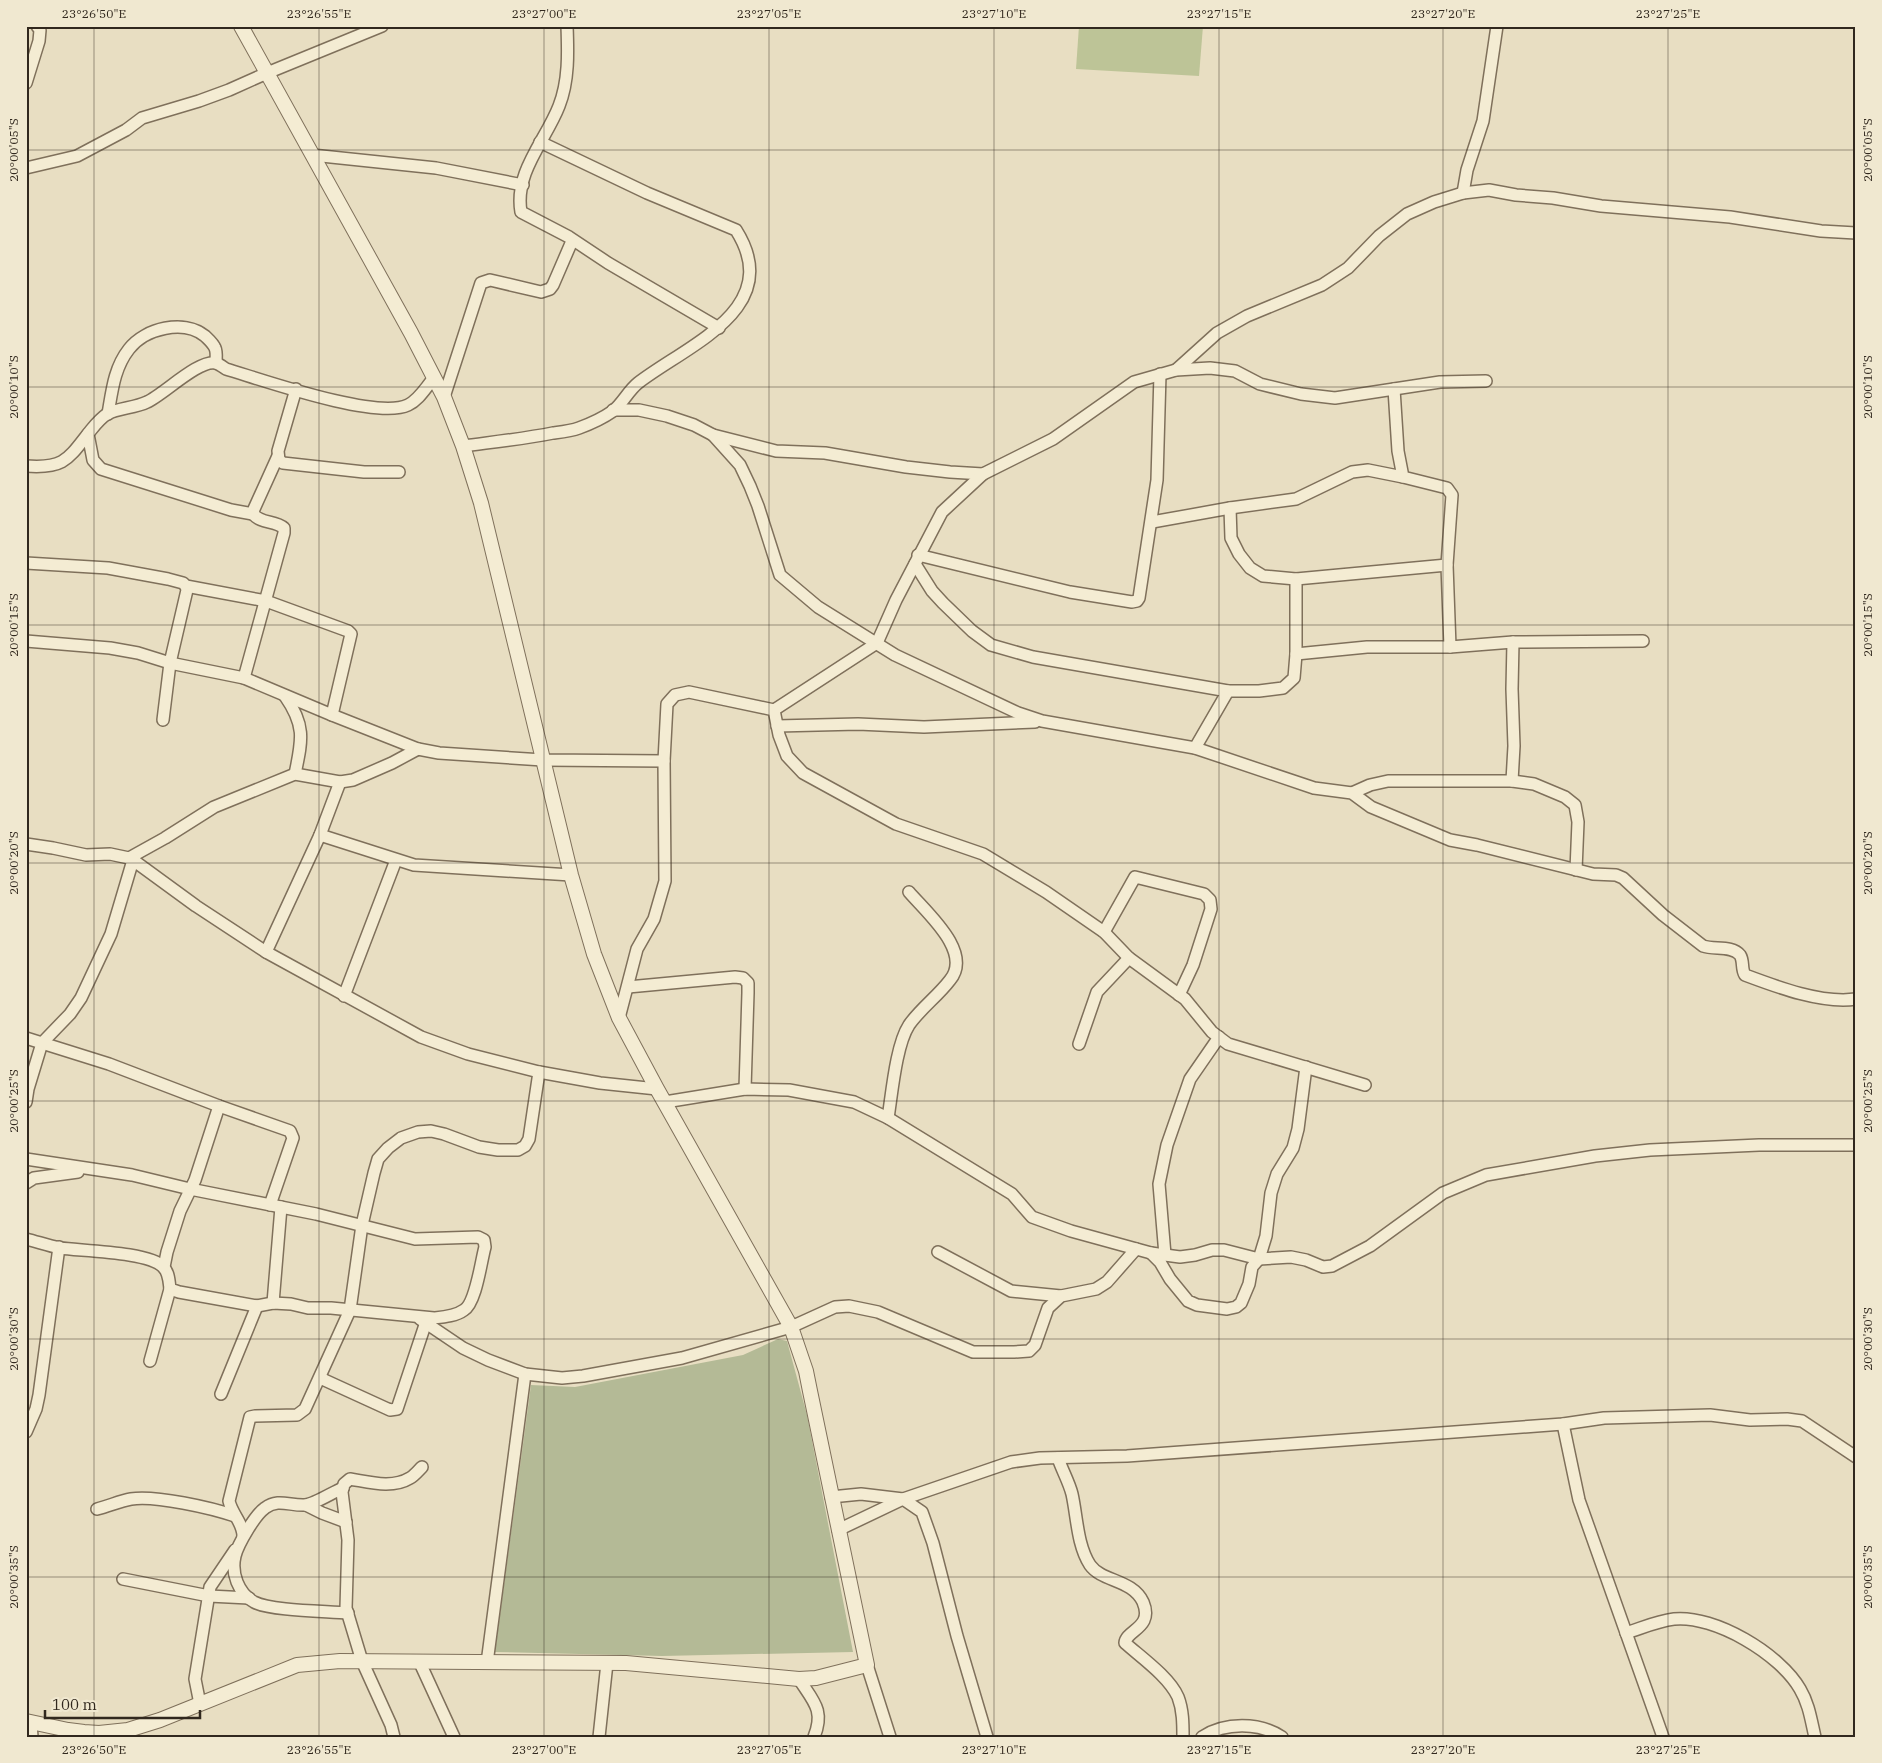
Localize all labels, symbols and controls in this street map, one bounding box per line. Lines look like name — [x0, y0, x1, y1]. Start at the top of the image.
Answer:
text: 23°26'50"E — [62, 6, 126, 21]
text: 23°26'55"E — [287, 6, 351, 21]
text: 23°27'00"E — [512, 6, 576, 21]
text: 23°27'05"E — [737, 6, 801, 21]
text: 23°27'10"E — [962, 6, 1026, 21]
text: 23°27'15"E — [1187, 6, 1251, 21]
text: 23°27'20"E — [1411, 6, 1475, 21]
text: 23°27'25"E — [1636, 6, 1700, 21]
text: 20°00'05"S — [6, 118, 21, 182]
text: 20°00'05"S — [1860, 118, 1875, 182]
text: 20°00'10"S — [6, 355, 21, 419]
text: 20°00'10"S — [1860, 355, 1875, 419]
text: 20°00'15"S — [6, 593, 21, 657]
text: 20°00'15"S — [1860, 593, 1875, 657]
text: 20°00'20"S — [6, 831, 21, 895]
text: 20°00'20"S — [1860, 831, 1875, 895]
text: 20°00'25"S — [6, 1069, 21, 1133]
text: 20°00'25"S — [1860, 1069, 1875, 1133]
text: 20°00'30"S — [6, 1307, 21, 1371]
text: 20°00'30"S — [1860, 1307, 1875, 1371]
text: 20°00'35"S — [6, 1545, 21, 1609]
text: 20°00'35"S — [1860, 1545, 1875, 1609]
scale bar — [45, 1688, 200, 1720]
text: 100 m — [52, 1695, 97, 1714]
text: 23°26'50"E — [62, 1742, 126, 1757]
text: 23°26'55"E — [287, 1742, 351, 1757]
text: 23°27'00"E — [512, 1742, 576, 1757]
text: 23°27'05"E — [737, 1742, 801, 1757]
text: 23°27'10"E — [962, 1742, 1026, 1757]
text: 23°27'15"E — [1187, 1742, 1251, 1757]
text: 23°27'20"E — [1411, 1742, 1475, 1757]
text: 23°27'25"E — [1636, 1742, 1700, 1757]

